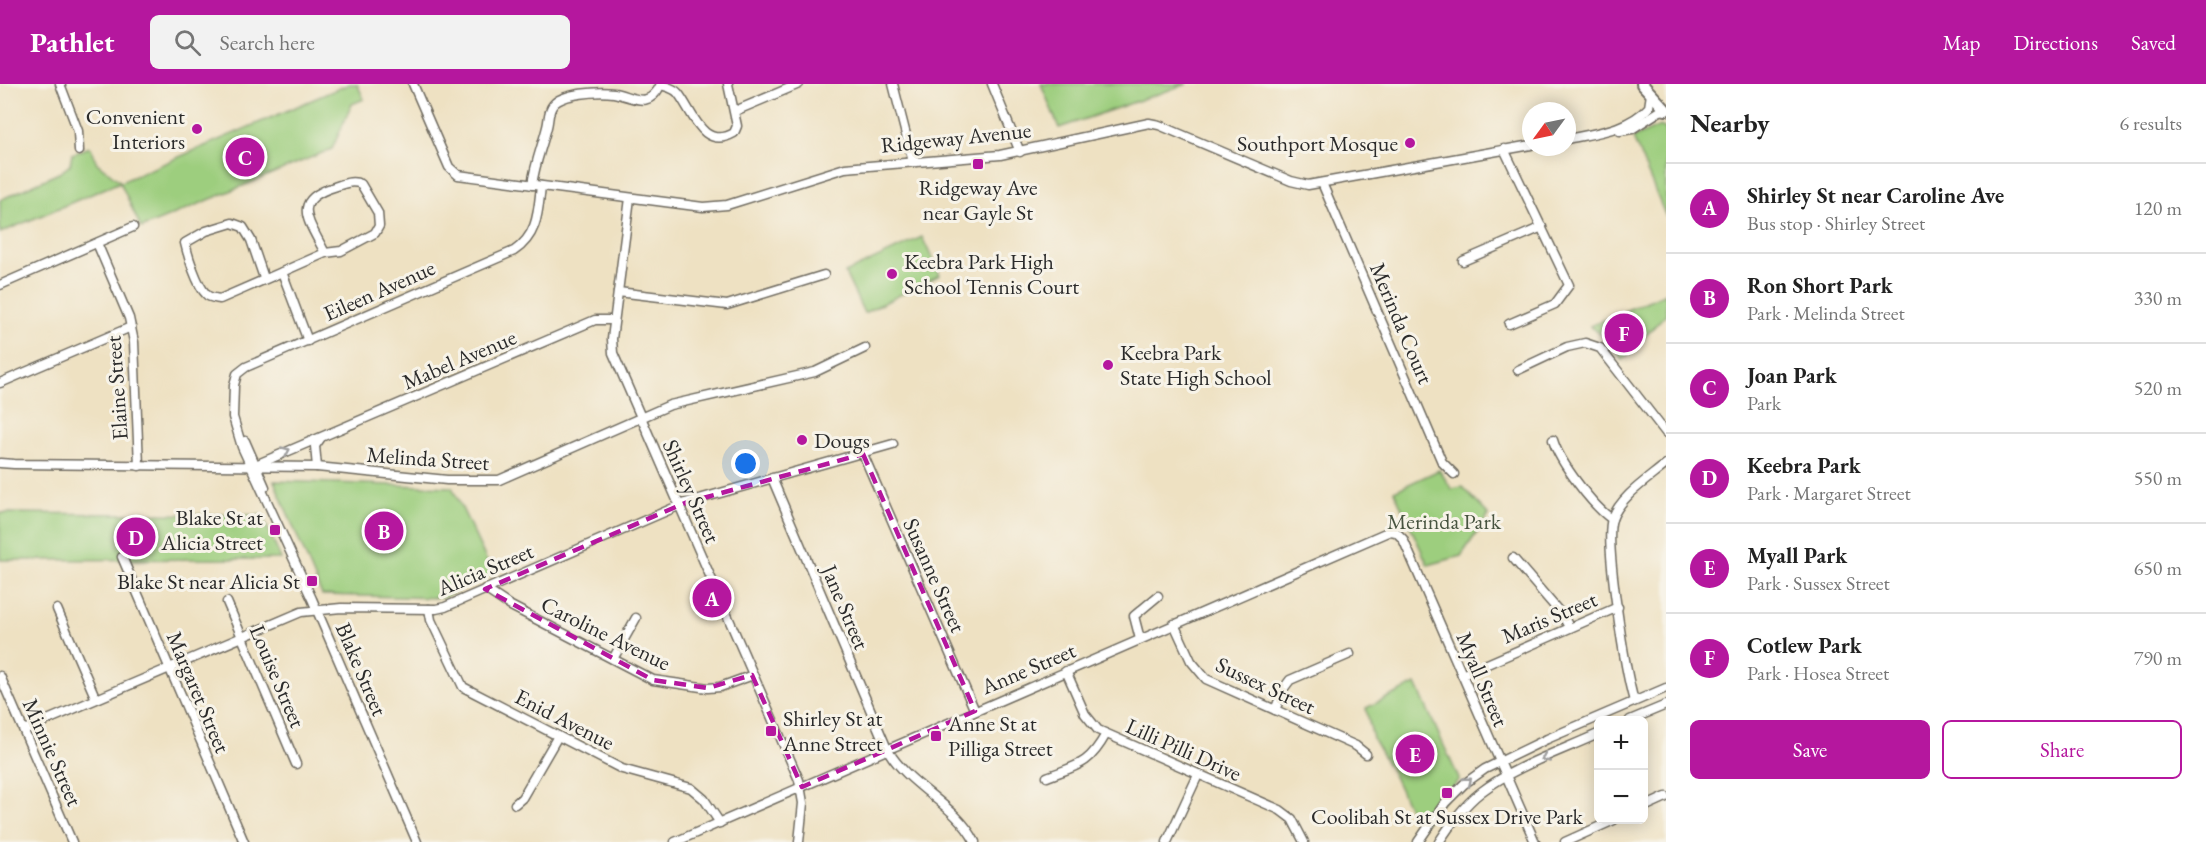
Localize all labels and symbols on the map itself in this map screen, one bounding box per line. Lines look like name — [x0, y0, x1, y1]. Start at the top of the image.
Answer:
place label: Convenient Interiors — [86, 102, 185, 156]
north arrow — [1522, 102, 1576, 156]
street label: Ridgeway Avenue — [880, 115, 1033, 160]
marker: Convenient Interiors — [190, 122, 204, 136]
place label: Southport Mosque — [1237, 129, 1398, 158]
pin: C — [226, 134, 264, 180]
marker: Southport Mosque — [1403, 136, 1417, 150]
marker: Ridgeway Ave near Gayle St — [971, 157, 985, 171]
place label: Ridgeway Ave near Gayle St — [918, 173, 1038, 227]
place label: Keebra Park High School Tennis Court — [904, 247, 1079, 301]
street label: Eileen Avenue — [319, 253, 440, 328]
street label: Merinda Court — [1363, 258, 1440, 388]
marker: Keebra Park High School Tennis Court — [885, 267, 899, 281]
pin: F — [1604, 310, 1644, 356]
street label: Mabel Avenue — [398, 322, 521, 396]
street label: Elaine Street — [98, 335, 135, 441]
place label: Keebra Park State High School — [1120, 338, 1272, 392]
marker: Keebra Park State High School — [1101, 358, 1115, 372]
place label: Dougs — [814, 426, 870, 455]
marker: Dougs — [795, 433, 809, 447]
street label: Shirley Street — [656, 435, 727, 548]
street label: Melinda Street — [366, 440, 490, 477]
one-way arrow — [280, 447, 291, 459]
your location — [731, 449, 760, 478]
place label: Blake St at Alicia Street — [160, 503, 263, 557]
park label: Merinda Park — [1387, 507, 1502, 536]
pin: B — [364, 508, 404, 554]
street label: Susanne Street — [896, 513, 973, 637]
pin: D — [116, 514, 156, 560]
marker: Blake St at Alicia Street — [268, 523, 282, 537]
street label: Alicia Street — [432, 536, 538, 603]
street label: Jane Street — [814, 559, 876, 654]
place label: Blake St near Alicia St — [117, 567, 300, 596]
marker: Blake St near Alicia St — [305, 574, 319, 588]
pin: A — [692, 576, 732, 620]
street label: Maris Street — [1497, 584, 1601, 650]
street label: Caroline Avenue — [536, 590, 676, 678]
street label: Blake Street — [329, 618, 394, 720]
street label: Louise Street — [243, 620, 312, 732]
street label: Margaret Street — [160, 627, 237, 758]
street label: Myall Street — [1450, 627, 1516, 731]
street label: Anne Street — [976, 636, 1080, 702]
street label: Sussex Street — [1211, 650, 1320, 721]
street label: Enid Avenue — [510, 682, 620, 757]
street label: Minnie Street — [16, 694, 89, 811]
place label: Shirley St at Anne Street — [782, 704, 883, 758]
place label: Anne St at Pilliga Street — [947, 709, 1053, 763]
street label: Lilli Pilli Drive — [1122, 711, 1246, 788]
marker: Shirley St at Anne Street — [764, 724, 778, 738]
marker: Anne St at Pilliga Street — [929, 729, 943, 743]
pin: E — [1396, 732, 1434, 776]
one-way arrow — [1540, 751, 1551, 763]
one-way arrow — [1462, 778, 1473, 789]
marker: Coolibah St at Sussex Drive Park — [1440, 786, 1454, 800]
place label: Coolibah St at Sussex Drive Park — [1311, 802, 1584, 831]

